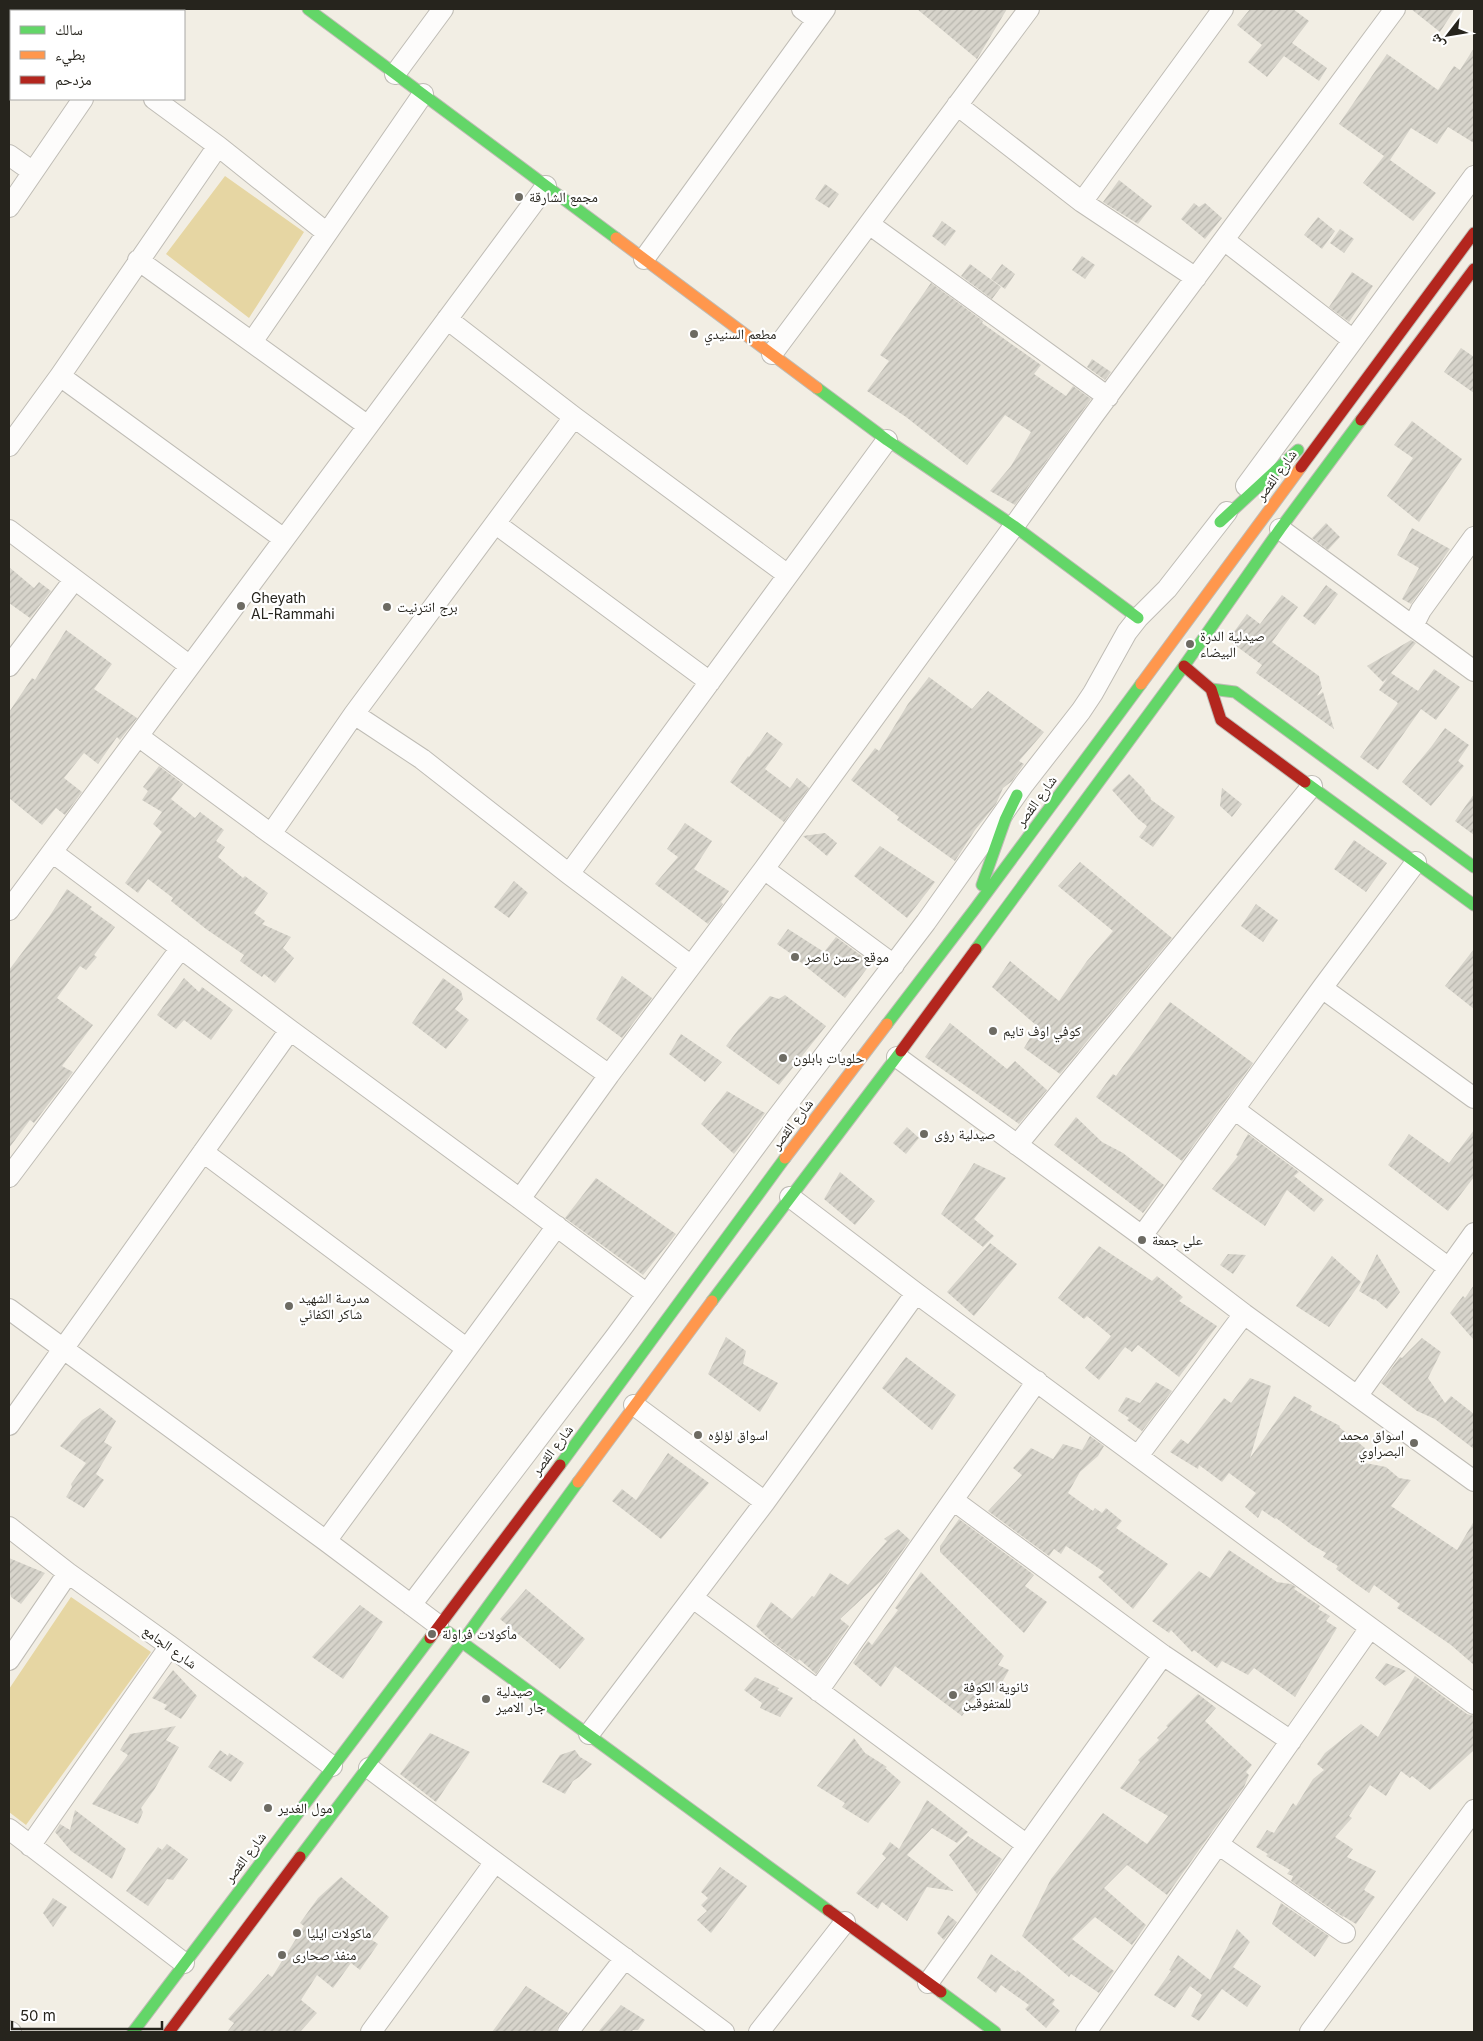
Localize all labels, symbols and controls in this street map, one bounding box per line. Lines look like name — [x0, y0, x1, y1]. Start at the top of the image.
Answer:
legend — [10, 10, 185, 100]
north arrow — [1423, 10, 1473, 60]
text: سالك — [55, 20, 83, 39]
text: ش — [1425, 31, 1448, 53]
text: بطيء — [55, 45, 85, 67]
text: مزدحم — [55, 70, 92, 90]
place label: مجمع الشارقة — [529, 188, 598, 207]
marker: مجمع الشارقة — [513, 191, 525, 203]
place label: مطعم السنيدي — [704, 325, 776, 346]
marker: مطعم السنيدي — [688, 328, 700, 340]
street label: شارع القصر — [1251, 446, 1301, 505]
place label: Gheyath AL-Rammahi — [251, 589, 335, 622]
place label: برج انترنيت — [397, 598, 458, 617]
marker: Gheyath AL-Rammahi — [235, 600, 247, 612]
marker: برج انترنيت — [381, 601, 393, 613]
place label: صيدلية الدرة البيضاء — [1200, 627, 1265, 660]
marker: صيدلية الدرة البيضاء — [1184, 638, 1196, 650]
street label: شارع القصر — [1011, 772, 1061, 831]
place label: موقع حسن ناصر — [804, 948, 889, 967]
marker: موقع حسن ناصر — [789, 951, 801, 963]
place label: كوفي اوف تايم — [1003, 1022, 1081, 1043]
marker: كوفي اوف تايم — [987, 1025, 999, 1037]
place label: حلويات بابلون — [793, 1049, 864, 1067]
marker: حلويات بابلون — [777, 1052, 789, 1064]
street label: شارع القصر — [767, 1095, 818, 1154]
place label: صيدلية رؤى — [934, 1125, 996, 1143]
marker: صيدلية رؤى — [918, 1128, 930, 1140]
place label: علي جمعة — [1152, 1231, 1203, 1252]
marker: علي جمعة — [1136, 1234, 1148, 1246]
place label: مدرسة الشهيد شاكر الكفائي — [299, 1289, 370, 1326]
marker: مدرسة الشهيد شاكر الكفائي — [283, 1300, 295, 1312]
street label: شارع القصر — [527, 1421, 578, 1480]
place label: اسواق لؤلؤه — [708, 1426, 768, 1444]
place label: اسواق محمد البصراوي — [1340, 1426, 1404, 1463]
marker: اسواق لؤلؤه — [692, 1429, 704, 1441]
marker: اسواق محمد البصراوي — [1408, 1437, 1420, 1449]
street label: شارع الجامع — [139, 1621, 201, 1674]
place label: مأكولات فراولة — [442, 1625, 517, 1643]
marker: مأكولات فراولة — [426, 1628, 438, 1640]
place label: ثانوية الكوفة للمتفوقين — [963, 1678, 1028, 1712]
place label: صيدلية جار الامير — [495, 1682, 546, 1716]
marker: ثانوية الكوفة للمتفوقين — [947, 1689, 959, 1701]
marker: صيدلية جار الامير — [480, 1693, 492, 1705]
place label: مول الغدير — [277, 1799, 332, 1817]
marker: مول الغدير — [262, 1802, 274, 1814]
street label: شارع القصر — [220, 1828, 271, 1887]
place label: ماكولات ايليا — [307, 1924, 371, 1942]
marker: ماكولات ايليا — [291, 1927, 303, 1939]
place label: منفذ صحارى — [292, 1946, 356, 1964]
marker: منفذ صحارى — [276, 1949, 288, 1961]
scale bar — [12, 1998, 162, 2030]
text: 50 m — [20, 2006, 56, 2025]

